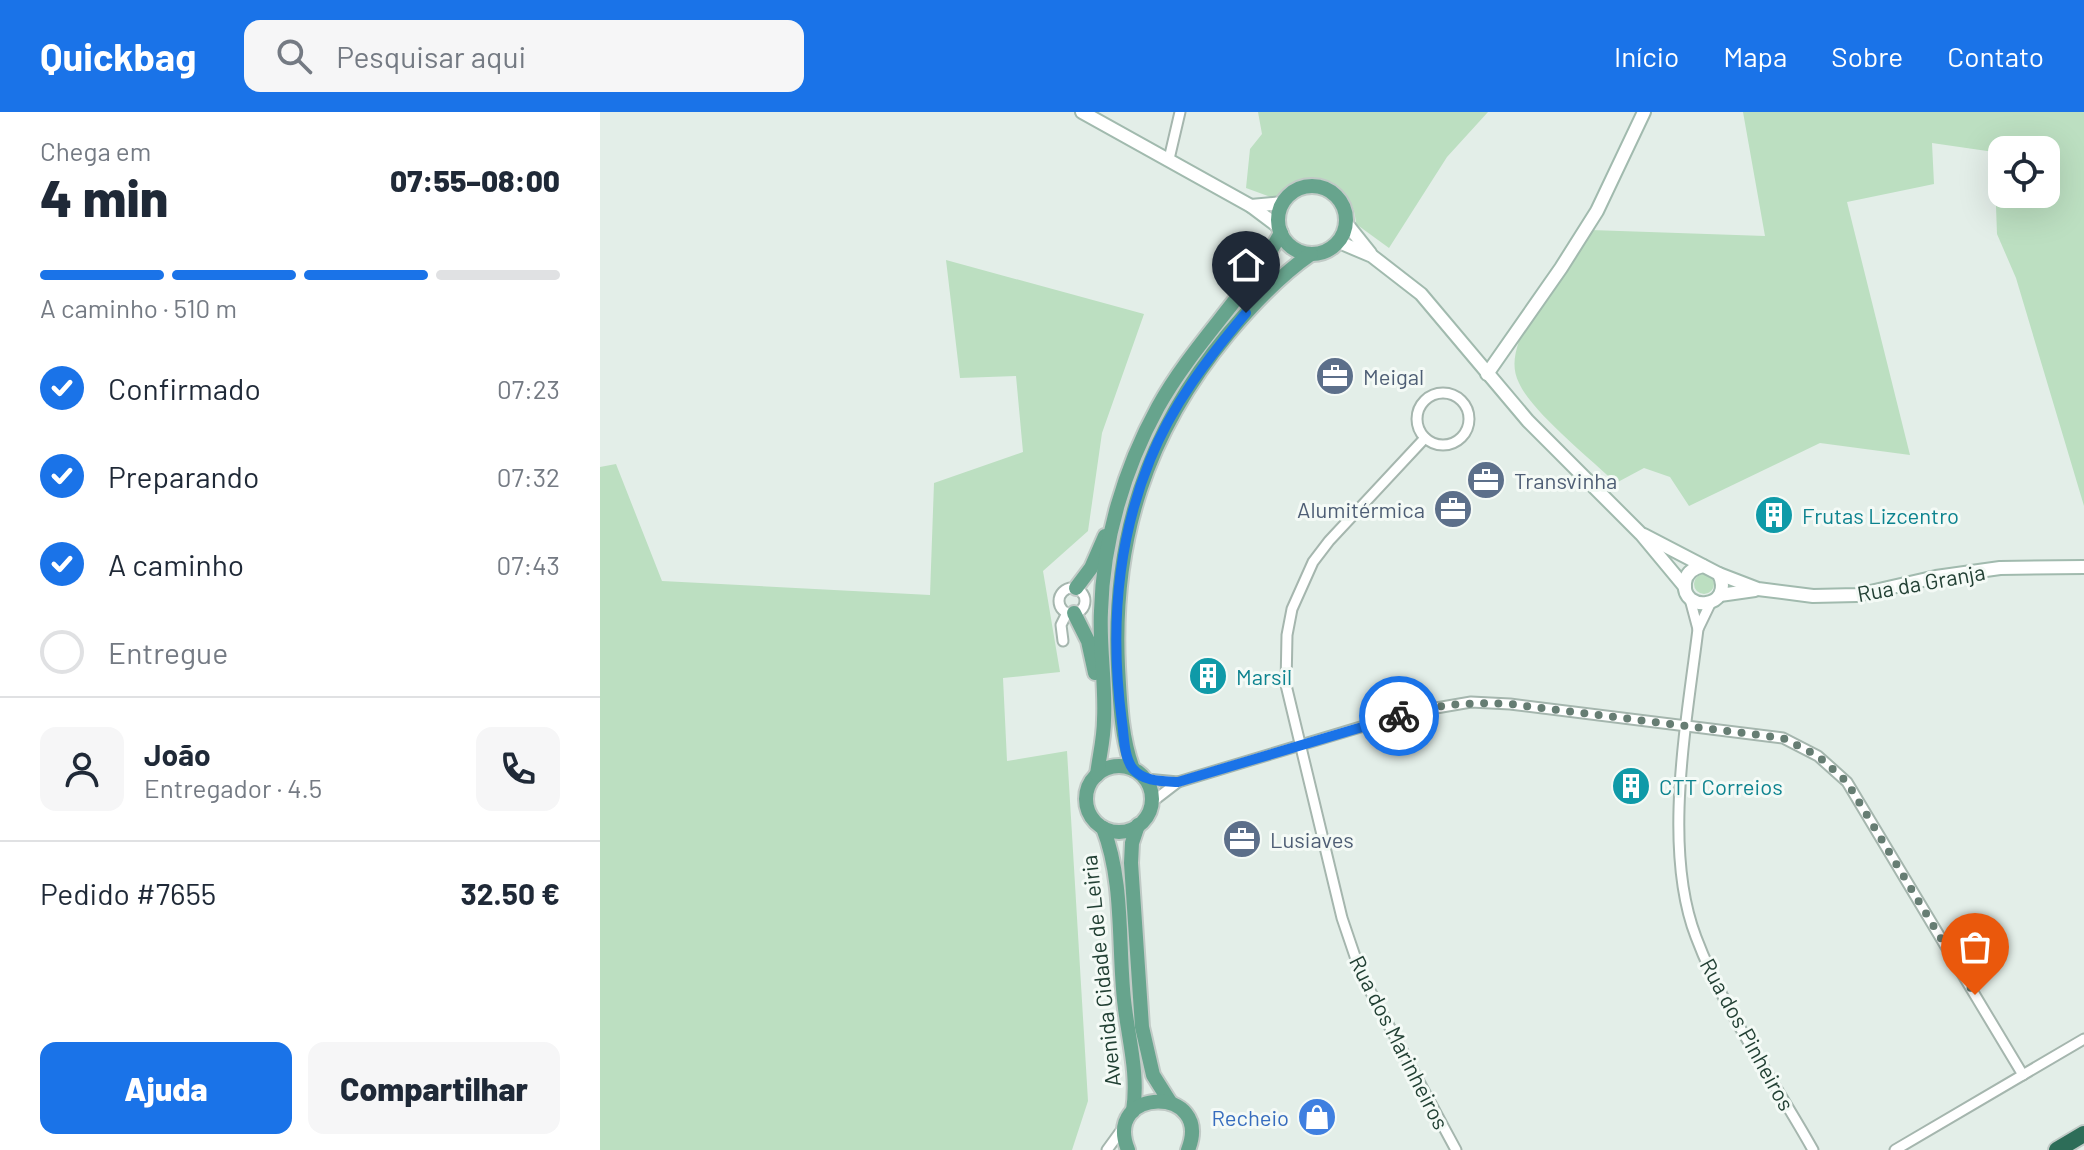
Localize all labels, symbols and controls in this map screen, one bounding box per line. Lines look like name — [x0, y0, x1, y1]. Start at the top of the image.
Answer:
search box — [244, 20, 804, 92]
text: Quickbag — [40, 33, 196, 79]
icon: search — [272, 34, 316, 78]
text: Pesquisar aqui — [336, 38, 526, 74]
text: Início — [1614, 39, 1679, 73]
text: Mapa — [1723, 39, 1787, 73]
text: Sobre — [1831, 39, 1903, 73]
text: Contato — [1947, 39, 2044, 73]
text: Chega em — [40, 135, 151, 166]
map controls — [1988, 136, 2060, 208]
button: locate — [1988, 136, 2060, 208]
text: 07:55–08:00 — [390, 162, 560, 198]
text: 4 min — [40, 165, 168, 227]
pin — [1212, 231, 1280, 313]
icon: home — [1224, 243, 1268, 287]
text: A caminho · 510 m — [40, 292, 237, 323]
office icon: Meigal — [1314, 355, 1356, 397]
place label: Meigal — [1363, 363, 1424, 389]
icon: check — [40, 366, 84, 410]
text: Confirmado — [108, 370, 261, 406]
text: 07:23 — [497, 373, 560, 404]
icon: check — [40, 454, 84, 498]
text: Preparando — [108, 458, 259, 494]
office icon: Transvinha — [1465, 459, 1507, 501]
text: 07:32 — [497, 461, 560, 492]
place label: Transvinha — [1514, 467, 1617, 493]
office icon: Alumitérmica — [1432, 488, 1474, 530]
building icon: Frutas Lizcentro — [1753, 494, 1795, 536]
place label: Alumitérmica — [1297, 496, 1425, 522]
place label: Frutas Lizcentro — [1802, 502, 1959, 528]
icon: check — [40, 542, 84, 586]
text: A caminho — [108, 546, 244, 582]
text: 07:43 — [496, 549, 560, 580]
street label: Rua da Granja — [1855, 558, 1987, 606]
text: Entregue — [108, 634, 228, 670]
building icon: Marsil — [1187, 655, 1229, 697]
place label: Marsil — [1236, 663, 1292, 689]
courier — [1359, 676, 1439, 756]
icon: bike — [1377, 694, 1421, 738]
button: person — [40, 727, 124, 811]
button: phone — [476, 727, 560, 811]
text: João — [144, 736, 211, 772]
building icon: CTT Correios — [1610, 765, 1652, 807]
text: Entregador · 4.5 — [144, 772, 322, 803]
place label: CTT Correios — [1659, 773, 1783, 799]
office icon: Lusiaves — [1221, 818, 1263, 860]
place label: Lusiaves — [1270, 826, 1354, 852]
street label: Avenida Cidade de Leiria — [1075, 854, 1125, 1088]
text: Pedido #7655 — [40, 875, 216, 911]
text: 32.50 € — [461, 875, 560, 911]
pin — [1941, 913, 2009, 995]
icon: bag — [1953, 925, 1997, 969]
street label: Rua dos Marinheiros — [1345, 951, 1455, 1133]
street label: Rua dos Pinheiros — [1695, 953, 1801, 1115]
button: Ajuda — [40, 1042, 292, 1134]
button: Compartilhar — [308, 1042, 560, 1134]
shop icon: Recheio — [1296, 1096, 1338, 1138]
place label: Recheio — [1211, 1104, 1289, 1130]

